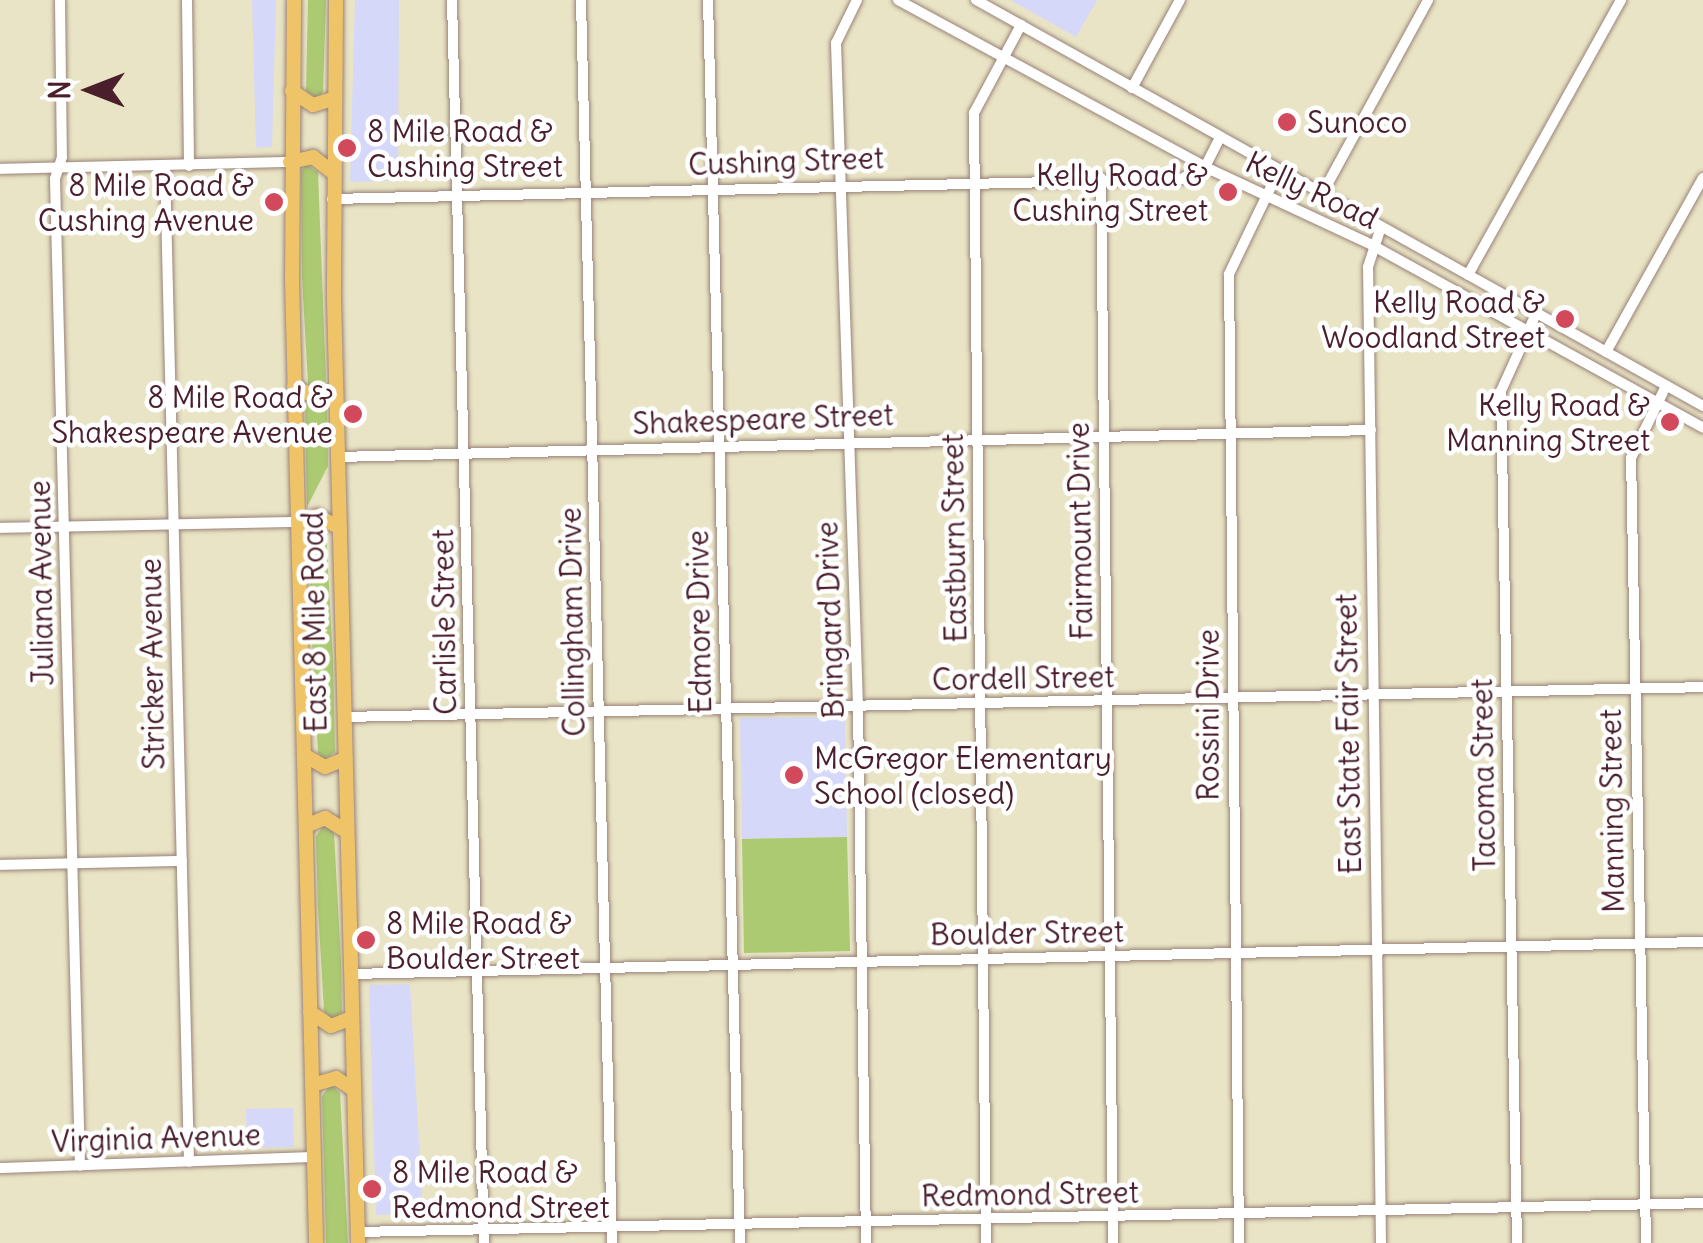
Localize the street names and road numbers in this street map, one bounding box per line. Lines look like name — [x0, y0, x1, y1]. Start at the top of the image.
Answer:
street label: Cushing Street — [688, 140, 884, 182]
street label: Kelly Road — [1240, 144, 1384, 236]
street label: Shakespeare Street — [632, 396, 894, 442]
street label: Fairmount Drive — [1060, 422, 1100, 640]
street label: Eastburn Street — [934, 433, 974, 643]
street label: Juliana Avenue — [21, 480, 61, 686]
street label: Collingham Drive — [552, 507, 592, 737]
street label: East 8 Mile Road — [294, 511, 334, 733]
street label: Bringard Drive — [809, 521, 851, 719]
street label: Carlisle Street — [424, 529, 464, 715]
street label: Edmore Drive — [679, 530, 719, 714]
street label: Stricker Avenue — [132, 558, 172, 770]
street label: East State Fair Street — [1328, 593, 1368, 875]
street label: Rossini Drive — [1190, 629, 1226, 801]
street label: Cordell Street — [931, 658, 1115, 698]
street label: Tacoma Street — [1463, 678, 1503, 872]
street label: Manning Street — [1592, 709, 1632, 913]
street label: Boulder Street — [930, 913, 1124, 953]
street label: Virginia Avenue — [51, 1116, 261, 1160]
street label: Redmond Street — [921, 1174, 1139, 1214]

